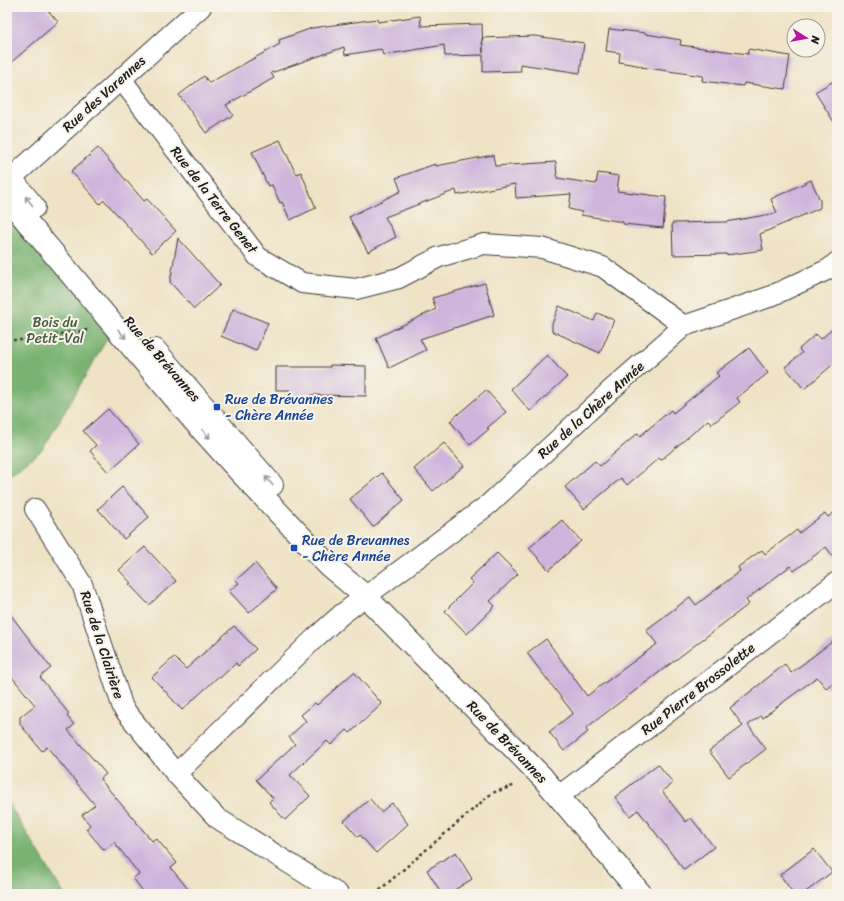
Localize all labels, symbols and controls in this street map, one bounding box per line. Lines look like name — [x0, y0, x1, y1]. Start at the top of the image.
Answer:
north arrow — [786, 18, 826, 58]
text: N — [805, 33, 826, 46]
street label: Rue des Varennes — [56, 49, 152, 139]
street label: Rue de la Terre Genet — [164, 141, 265, 260]
one-way arrow — [25, 196, 34, 207]
park label: Bois du Petit-Val — [26, 310, 85, 351]
street label: Rue de Brévannes — [117, 310, 207, 408]
one-way arrow — [118, 329, 127, 340]
street label: Rue de la Chère Année — [532, 355, 651, 465]
place label: Rue de Brévannes - Chère Année — [225, 387, 333, 428]
marker: Rue de Brévannes - Chère Année — [212, 402, 222, 412]
one-way arrow — [201, 429, 211, 439]
one-way arrow — [264, 476, 273, 486]
place label: Rue de Brevannes - Chère Année — [302, 528, 410, 569]
marker: Rue de Brevannes - Chère Année — [289, 543, 299, 553]
street label: Rue de la Clairière — [73, 588, 131, 702]
street label: Rue Pierre Brossolette — [635, 636, 761, 742]
street label: Rue de Brévannes — [461, 694, 554, 790]

